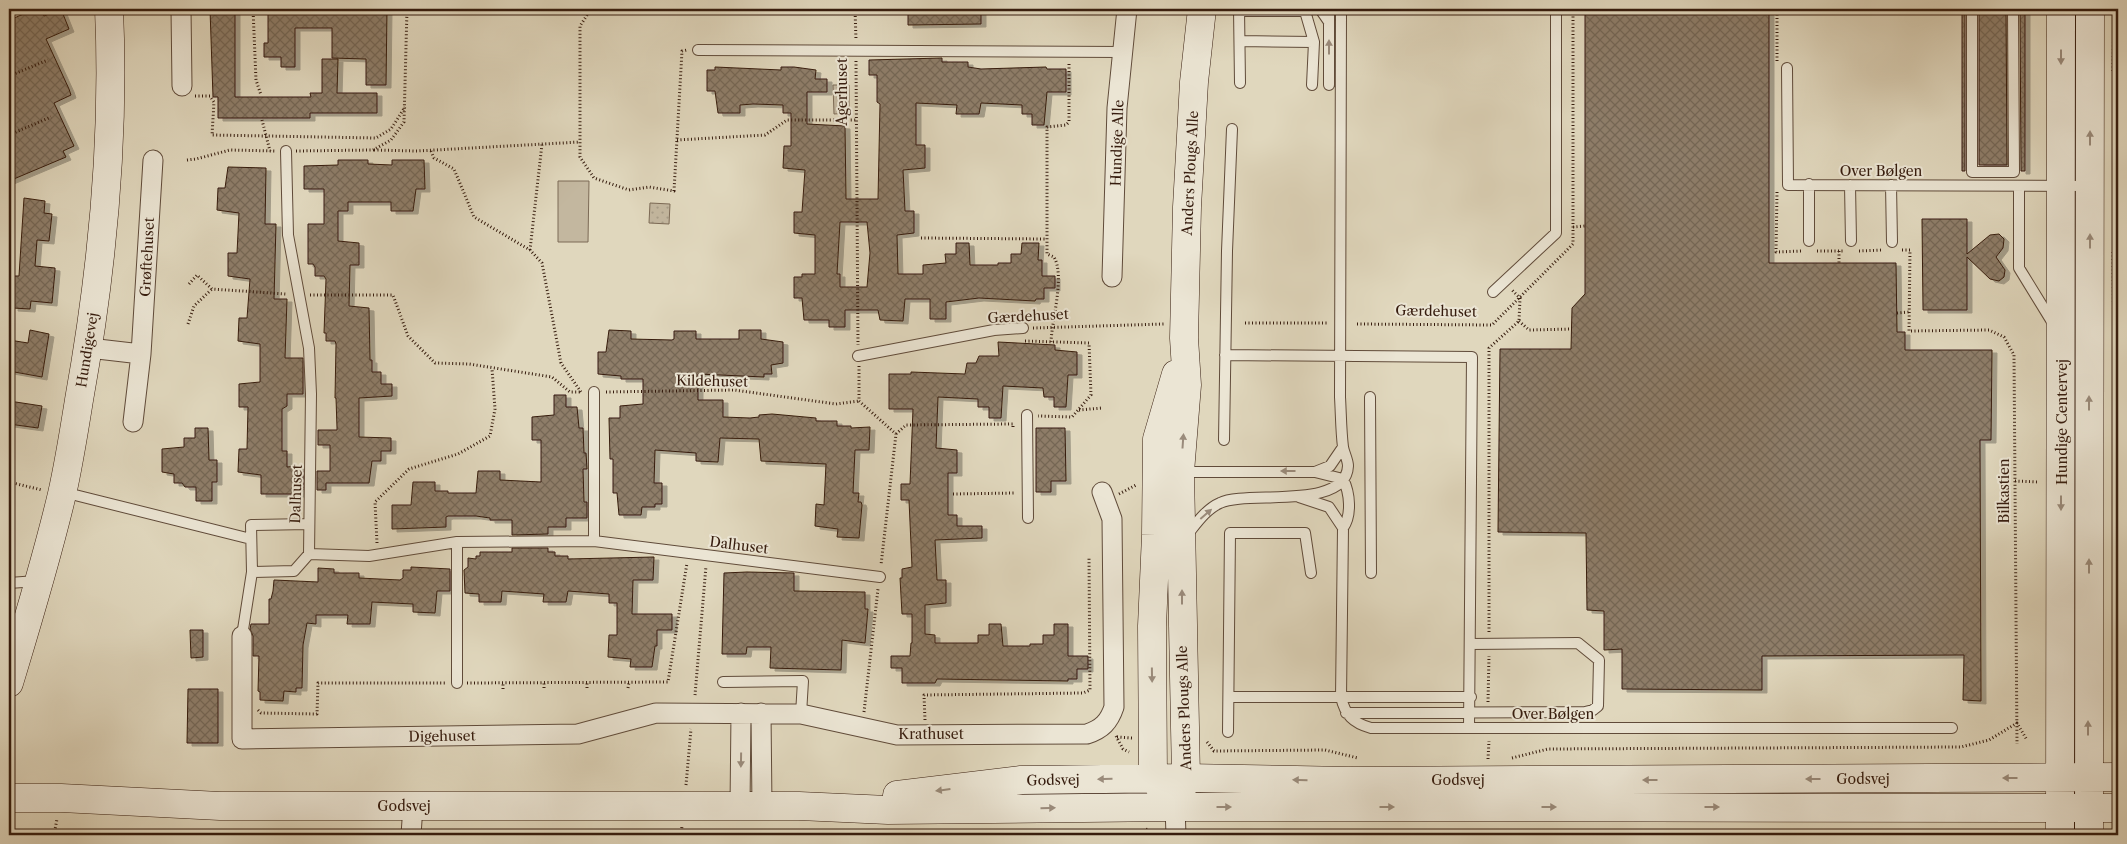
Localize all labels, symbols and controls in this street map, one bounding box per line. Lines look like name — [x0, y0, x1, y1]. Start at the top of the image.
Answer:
one-way arrow — [1325, 39, 1333, 55]
one-way arrow — [2057, 50, 2065, 66]
street label: Agerhuset — [833, 58, 851, 127]
street label: Hundige Alle — [1106, 99, 1128, 187]
street label: Anders Plougs Alle — [1178, 110, 1202, 237]
one-way arrow — [2086, 129, 2094, 145]
street label: Over Bølgen — [1840, 162, 1923, 180]
street label: Grøftehuset — [136, 217, 158, 297]
one-way arrow — [2086, 232, 2094, 248]
street label: Gærdehuset — [1395, 301, 1477, 321]
street label: Gærdehuset — [987, 305, 1069, 327]
street label: Hundigevej — [72, 311, 102, 389]
street label: Hundige Centervej — [2053, 359, 2071, 485]
street label: Kildehuset — [676, 371, 748, 391]
one-way arrow — [2085, 395, 2093, 411]
one-way arrow — [1179, 432, 1187, 448]
street label: Bilkastien — [1995, 458, 2013, 524]
street label: Dalhuset — [286, 464, 306, 524]
one-way arrow — [1280, 467, 1296, 475]
one-way arrow — [2057, 496, 2065, 512]
one-way arrow — [1199, 508, 1212, 519]
street label: Dalhuset — [709, 532, 769, 558]
one-way arrow — [2085, 557, 2093, 573]
one-way arrow — [1178, 588, 1186, 604]
street label: Anders Plougs Alle — [1173, 645, 1195, 772]
one-way arrow — [1148, 667, 1156, 683]
street label: Over Bølgen — [1512, 705, 1595, 723]
one-way arrow — [2084, 720, 2092, 736]
street label: Krathuset — [898, 725, 964, 743]
street label: Digehuset — [408, 726, 476, 746]
one-way arrow — [737, 753, 745, 769]
street label: Godsvej — [1836, 770, 1890, 788]
street label: Godsvej — [1026, 771, 1080, 789]
street label: Godsvej — [1431, 771, 1485, 789]
one-way arrow — [2002, 774, 2018, 782]
one-way arrow — [1096, 775, 1112, 783]
one-way arrow — [1805, 775, 1821, 783]
one-way arrow — [1291, 776, 1307, 784]
one-way arrow — [1642, 776, 1658, 784]
one-way arrow — [934, 786, 950, 794]
street label: Godsvej — [377, 797, 431, 815]
one-way arrow — [1216, 803, 1232, 811]
one-way arrow — [1379, 803, 1395, 811]
one-way arrow — [1541, 803, 1557, 811]
one-way arrow — [1704, 803, 1720, 811]
one-way arrow — [1040, 804, 1056, 812]

